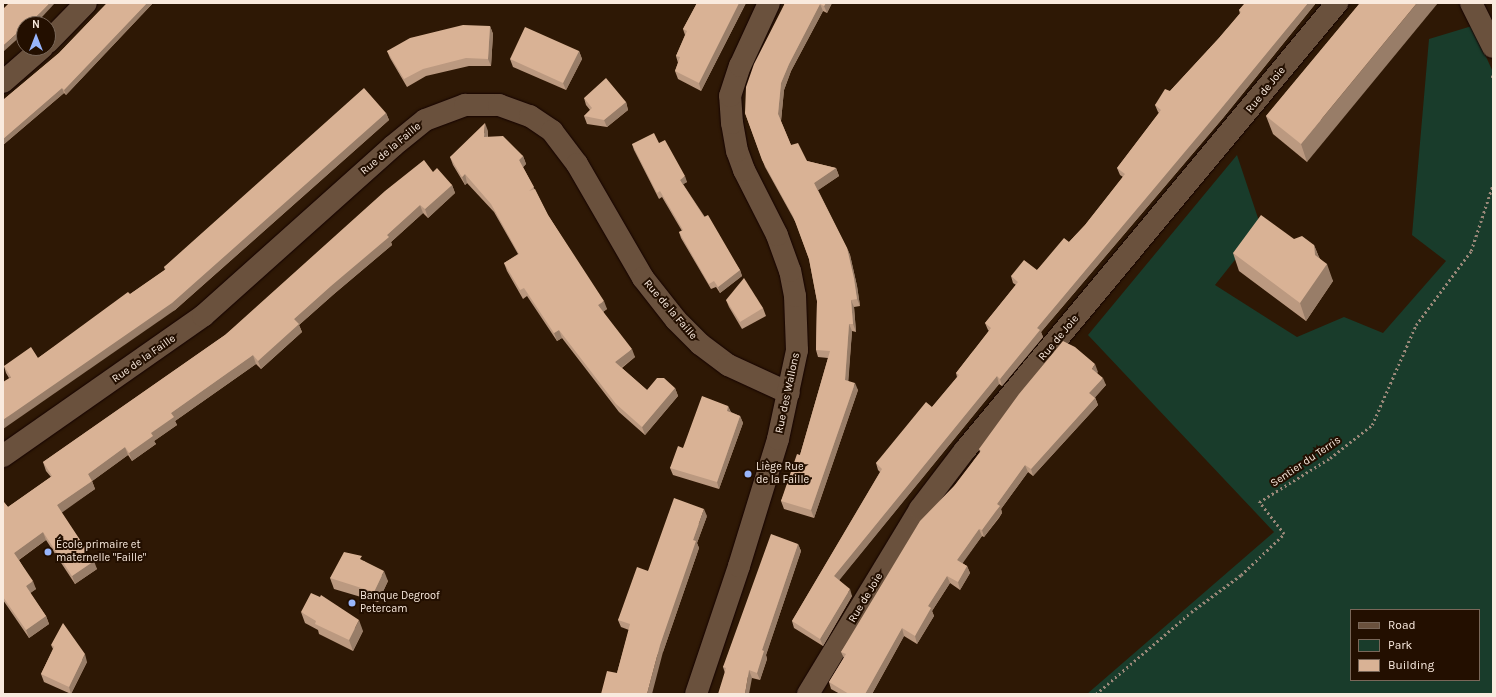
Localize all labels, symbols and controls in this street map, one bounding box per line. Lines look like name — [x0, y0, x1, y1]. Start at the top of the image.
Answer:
north arrow — [16, 16, 56, 56]
text: N — [32, 18, 40, 31]
street label: Rue de Joie — [1243, 64, 1289, 116]
street label: Rue de la Faille — [358, 120, 424, 178]
street label: Rue de la Faille — [640, 277, 700, 343]
street label: Rue de Joie — [1036, 312, 1082, 364]
street label: Rue de la Faille — [110, 332, 178, 386]
street label: Rue des Wallons — [773, 351, 803, 435]
street label: Sentier du Terris — [1268, 434, 1344, 490]
place label: Liège Rue de la Faille — [756, 461, 809, 487]
marker: Liège Rue de la Faille — [743, 469, 753, 479]
place label: École primaire et maternelle "Faille" — [56, 539, 146, 565]
marker: École primaire et maternelle "Faille" — [43, 547, 53, 557]
street label: Rue de Joie — [846, 571, 886, 625]
place label: Banque Degroof Petercam — [360, 590, 440, 616]
marker: Banque Degroof Petercam — [347, 598, 357, 608]
legend — [1350, 609, 1480, 681]
text: Road — [1388, 618, 1416, 632]
text: Park — [1388, 638, 1412, 652]
text: Building — [1388, 658, 1434, 672]

